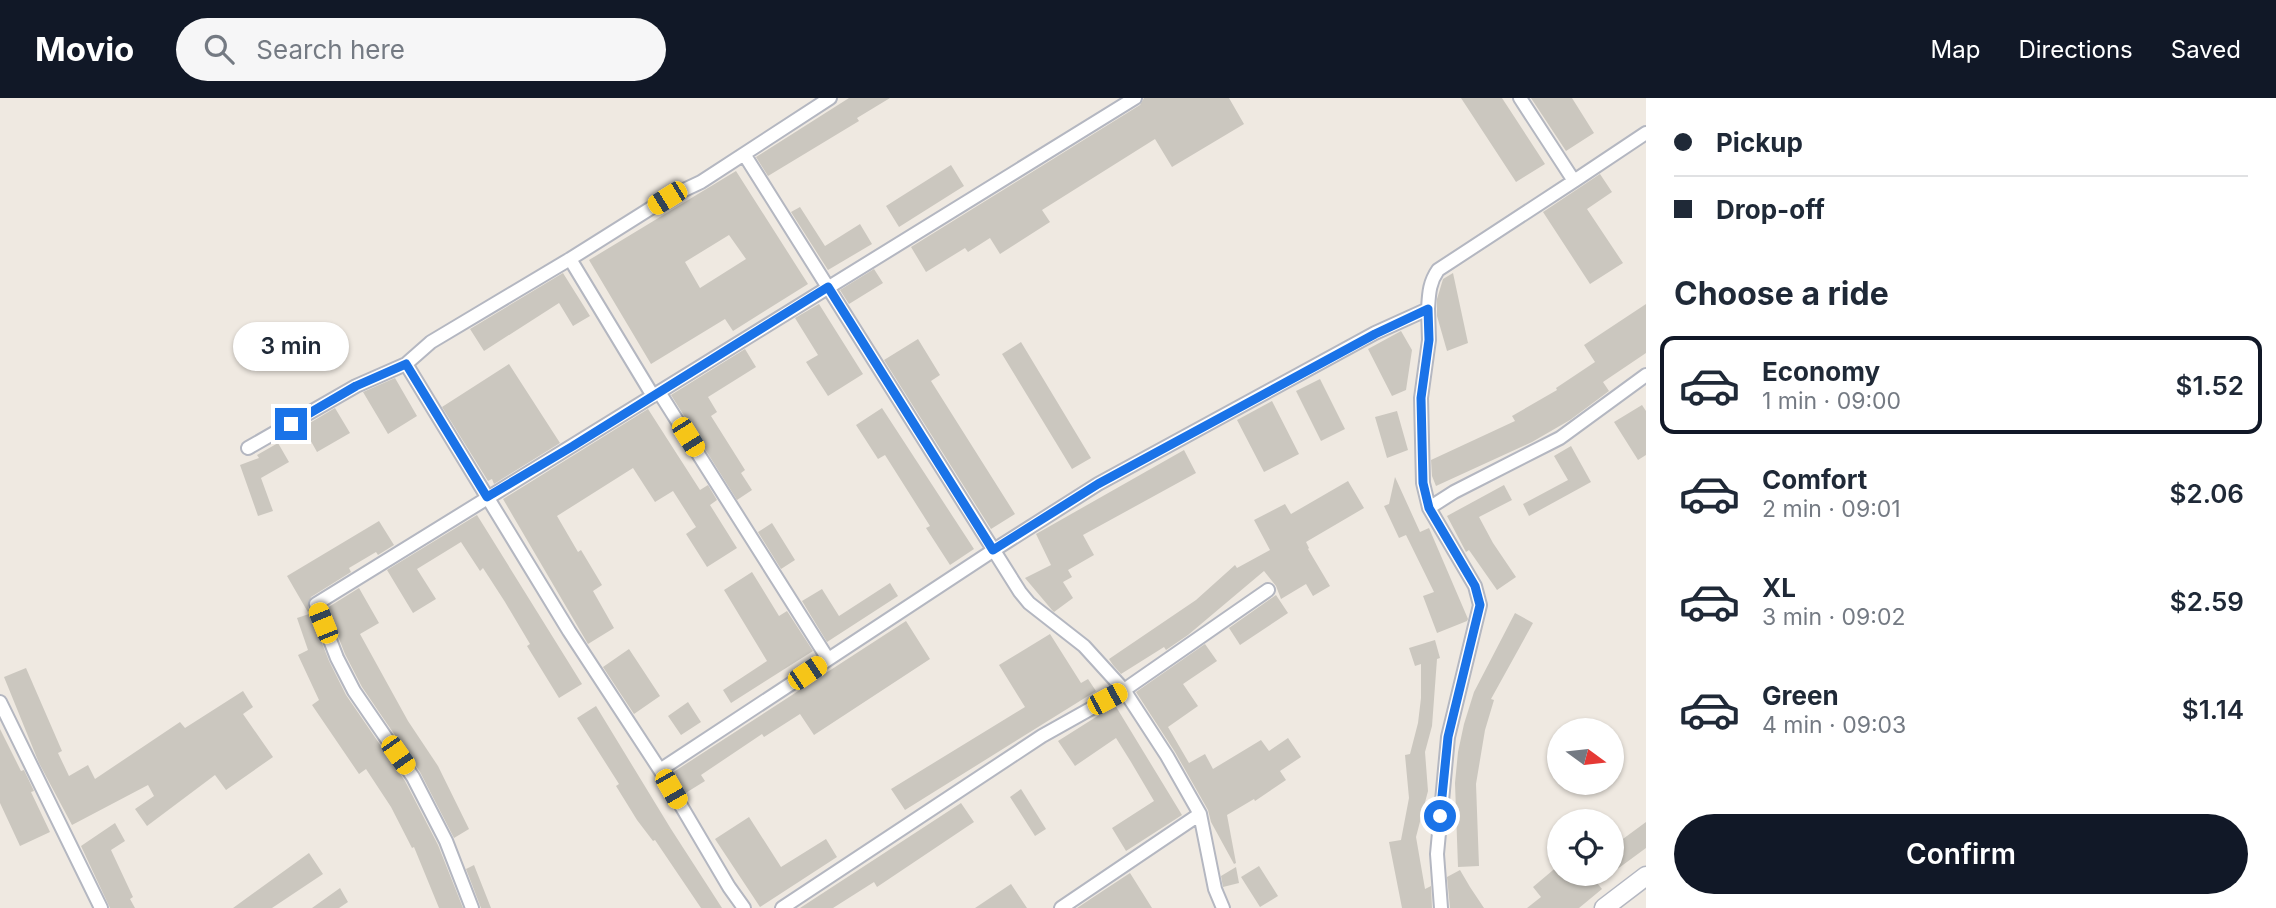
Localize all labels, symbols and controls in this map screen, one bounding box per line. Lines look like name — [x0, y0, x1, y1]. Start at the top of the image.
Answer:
search box — [176, 18, 666, 81]
text: Movio — [35, 29, 134, 69]
icon: search — [200, 30, 238, 68]
text: Search here — [256, 34, 405, 65]
text: Map — [1931, 35, 1980, 64]
text: Directions — [2018, 35, 2133, 64]
text: Saved — [2171, 35, 2241, 64]
text: Pickup — [1716, 127, 1803, 158]
car — [644, 178, 691, 218]
text: Drop-off — [1716, 194, 1825, 225]
text: Choose a ride — [1674, 274, 1889, 313]
callout: 3 min — [233, 322, 349, 372]
text: 3 min — [260, 332, 322, 360]
icon: car — [1678, 354, 1741, 417]
text: Economy — [1762, 356, 1880, 387]
text: $1.52 — [2175, 370, 2244, 401]
text: 1 min · 09:00 — [1762, 387, 1901, 415]
route end — [275, 408, 307, 440]
car — [668, 414, 709, 460]
icon: car — [1678, 462, 1741, 525]
text: Comfort — [1762, 464, 1867, 495]
text: $2.06 — [2170, 478, 2244, 509]
text: 2 min · 09:01 — [1762, 495, 1901, 523]
icon: car — [1678, 570, 1741, 633]
text: XL — [1762, 572, 1796, 603]
text: $2.59 — [2170, 586, 2244, 617]
car — [306, 600, 341, 646]
text: 3 min · 09:02 — [1762, 603, 1905, 631]
car — [784, 653, 831, 693]
icon: car — [1678, 678, 1741, 741]
car — [1084, 680, 1131, 718]
text: Green — [1762, 680, 1839, 711]
text: $1.14 — [2182, 694, 2244, 725]
text: 4 min · 09:03 — [1762, 711, 1906, 739]
north arrow — [1547, 718, 1624, 794]
map controls — [1547, 718, 1624, 886]
car — [378, 732, 419, 778]
car — [652, 766, 691, 812]
route start — [1424, 800, 1456, 832]
button: locate — [1547, 809, 1624, 886]
button: Confirm — [1674, 814, 2248, 894]

